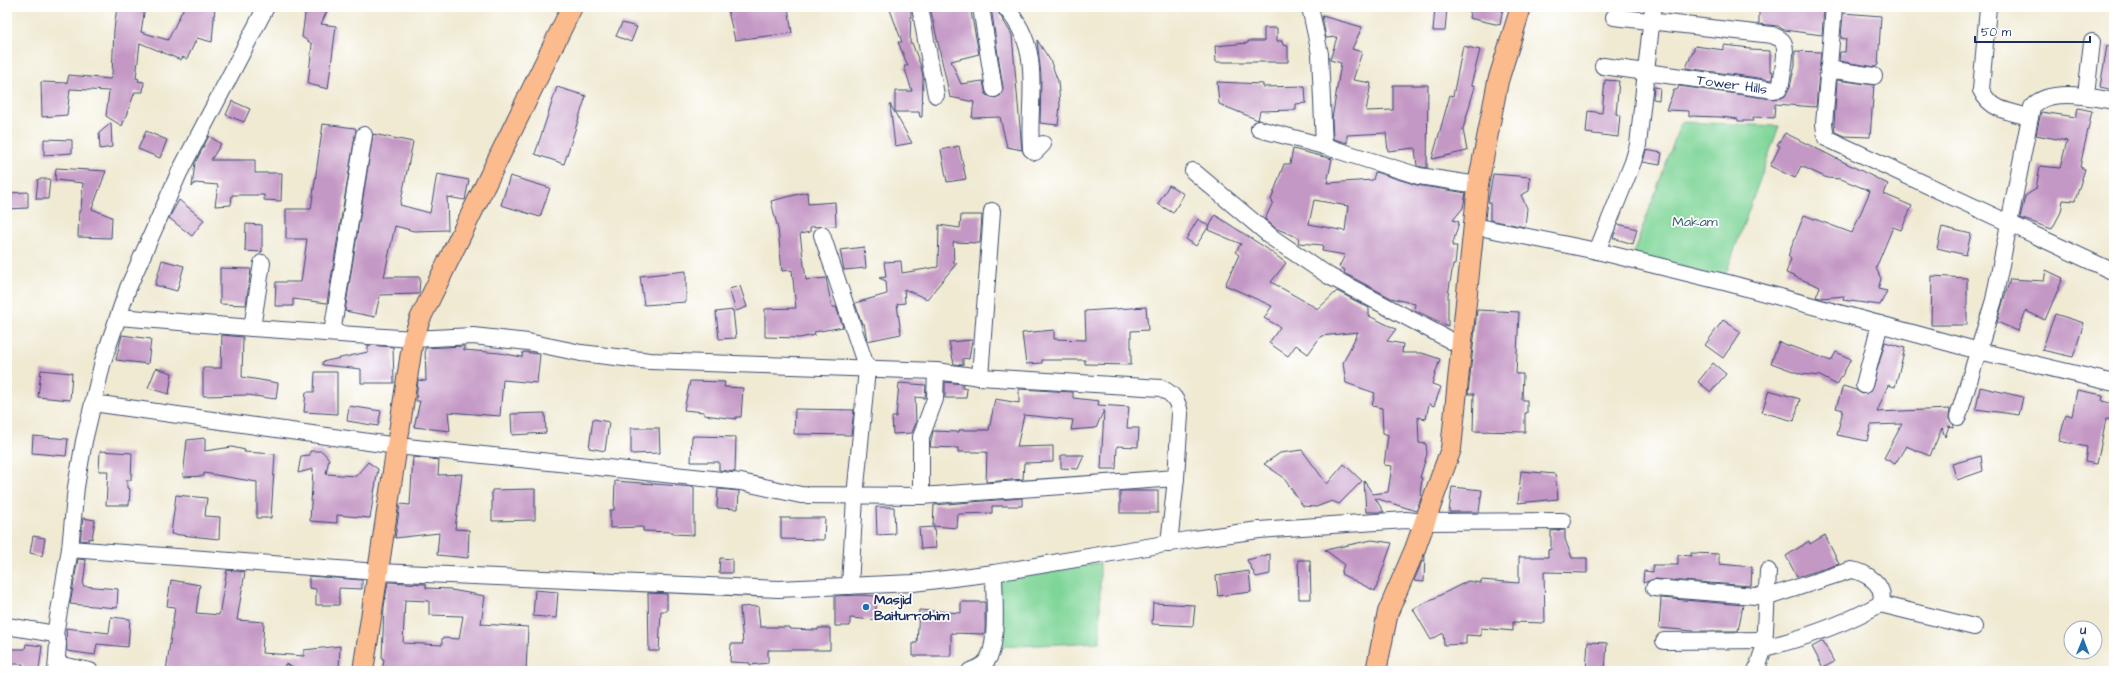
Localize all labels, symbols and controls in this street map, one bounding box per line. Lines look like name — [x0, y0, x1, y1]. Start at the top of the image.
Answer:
scale bar — [1975, 18, 2090, 44]
text: 50 m — [1981, 24, 2012, 41]
street label: Tower Hills — [1695, 70, 1768, 100]
park label: Makam — [1672, 212, 1718, 232]
place label: Masjid Baiturrohim — [874, 590, 950, 626]
marker: Masjid Baiturrohim — [861, 602, 871, 612]
north arrow — [2063, 620, 2103, 660]
text: U — [2079, 623, 2086, 638]

